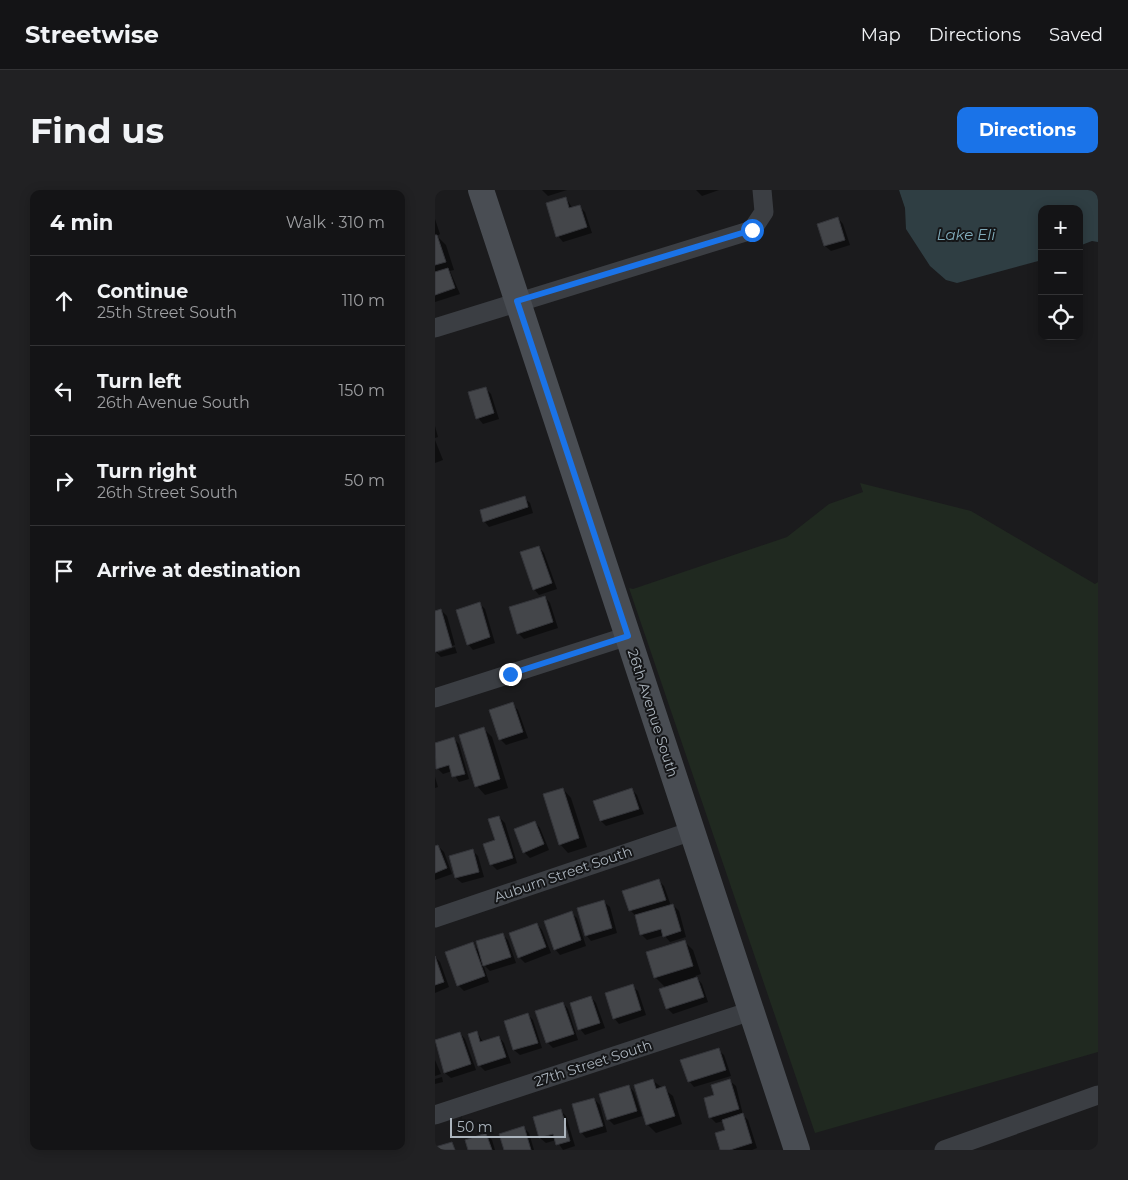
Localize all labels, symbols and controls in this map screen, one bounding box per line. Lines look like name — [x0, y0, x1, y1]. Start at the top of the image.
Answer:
text: Streetwise — [25, 20, 159, 49]
text: Map — [861, 24, 901, 46]
text: Directions — [929, 24, 1021, 46]
text: Saved — [1049, 24, 1103, 46]
button: Directions — [957, 107, 1098, 153]
text: Find us — [30, 109, 164, 152]
map controls — [1038, 205, 1083, 340]
button: + — [1038, 205, 1083, 250]
text: 4 min — [50, 210, 113, 235]
text: Walk · 310 m — [286, 213, 385, 232]
route start — [741, 219, 764, 242]
water label: Lake Eli — [937, 225, 996, 244]
button: − — [1038, 250, 1083, 295]
text: Continue — [97, 280, 188, 303]
icon: ahead — [50, 287, 78, 315]
text: 110 m — [342, 291, 385, 310]
button: locate — [1038, 295, 1083, 340]
text: 25th Street South — [97, 303, 237, 322]
text: Turn left — [97, 370, 182, 393]
icon: left — [50, 377, 78, 405]
text: 150 m — [338, 381, 385, 400]
text: 26th Avenue South — [97, 393, 250, 412]
text: Turn right — [97, 460, 197, 483]
icon: right — [50, 467, 78, 495]
text: 50 m — [344, 471, 385, 490]
text: 26th Street South — [97, 483, 238, 502]
icon: arrive — [50, 557, 78, 585]
text: Arrive at destination — [97, 559, 301, 582]
street label: 26th Avenue South — [624, 647, 682, 779]
route end — [499, 663, 522, 686]
street label: Auburn Street South — [492, 842, 634, 906]
street label: 27th Street South — [532, 1035, 654, 1091]
scale bar — [450, 1115, 566, 1138]
text: 50 m — [457, 1118, 493, 1136]

